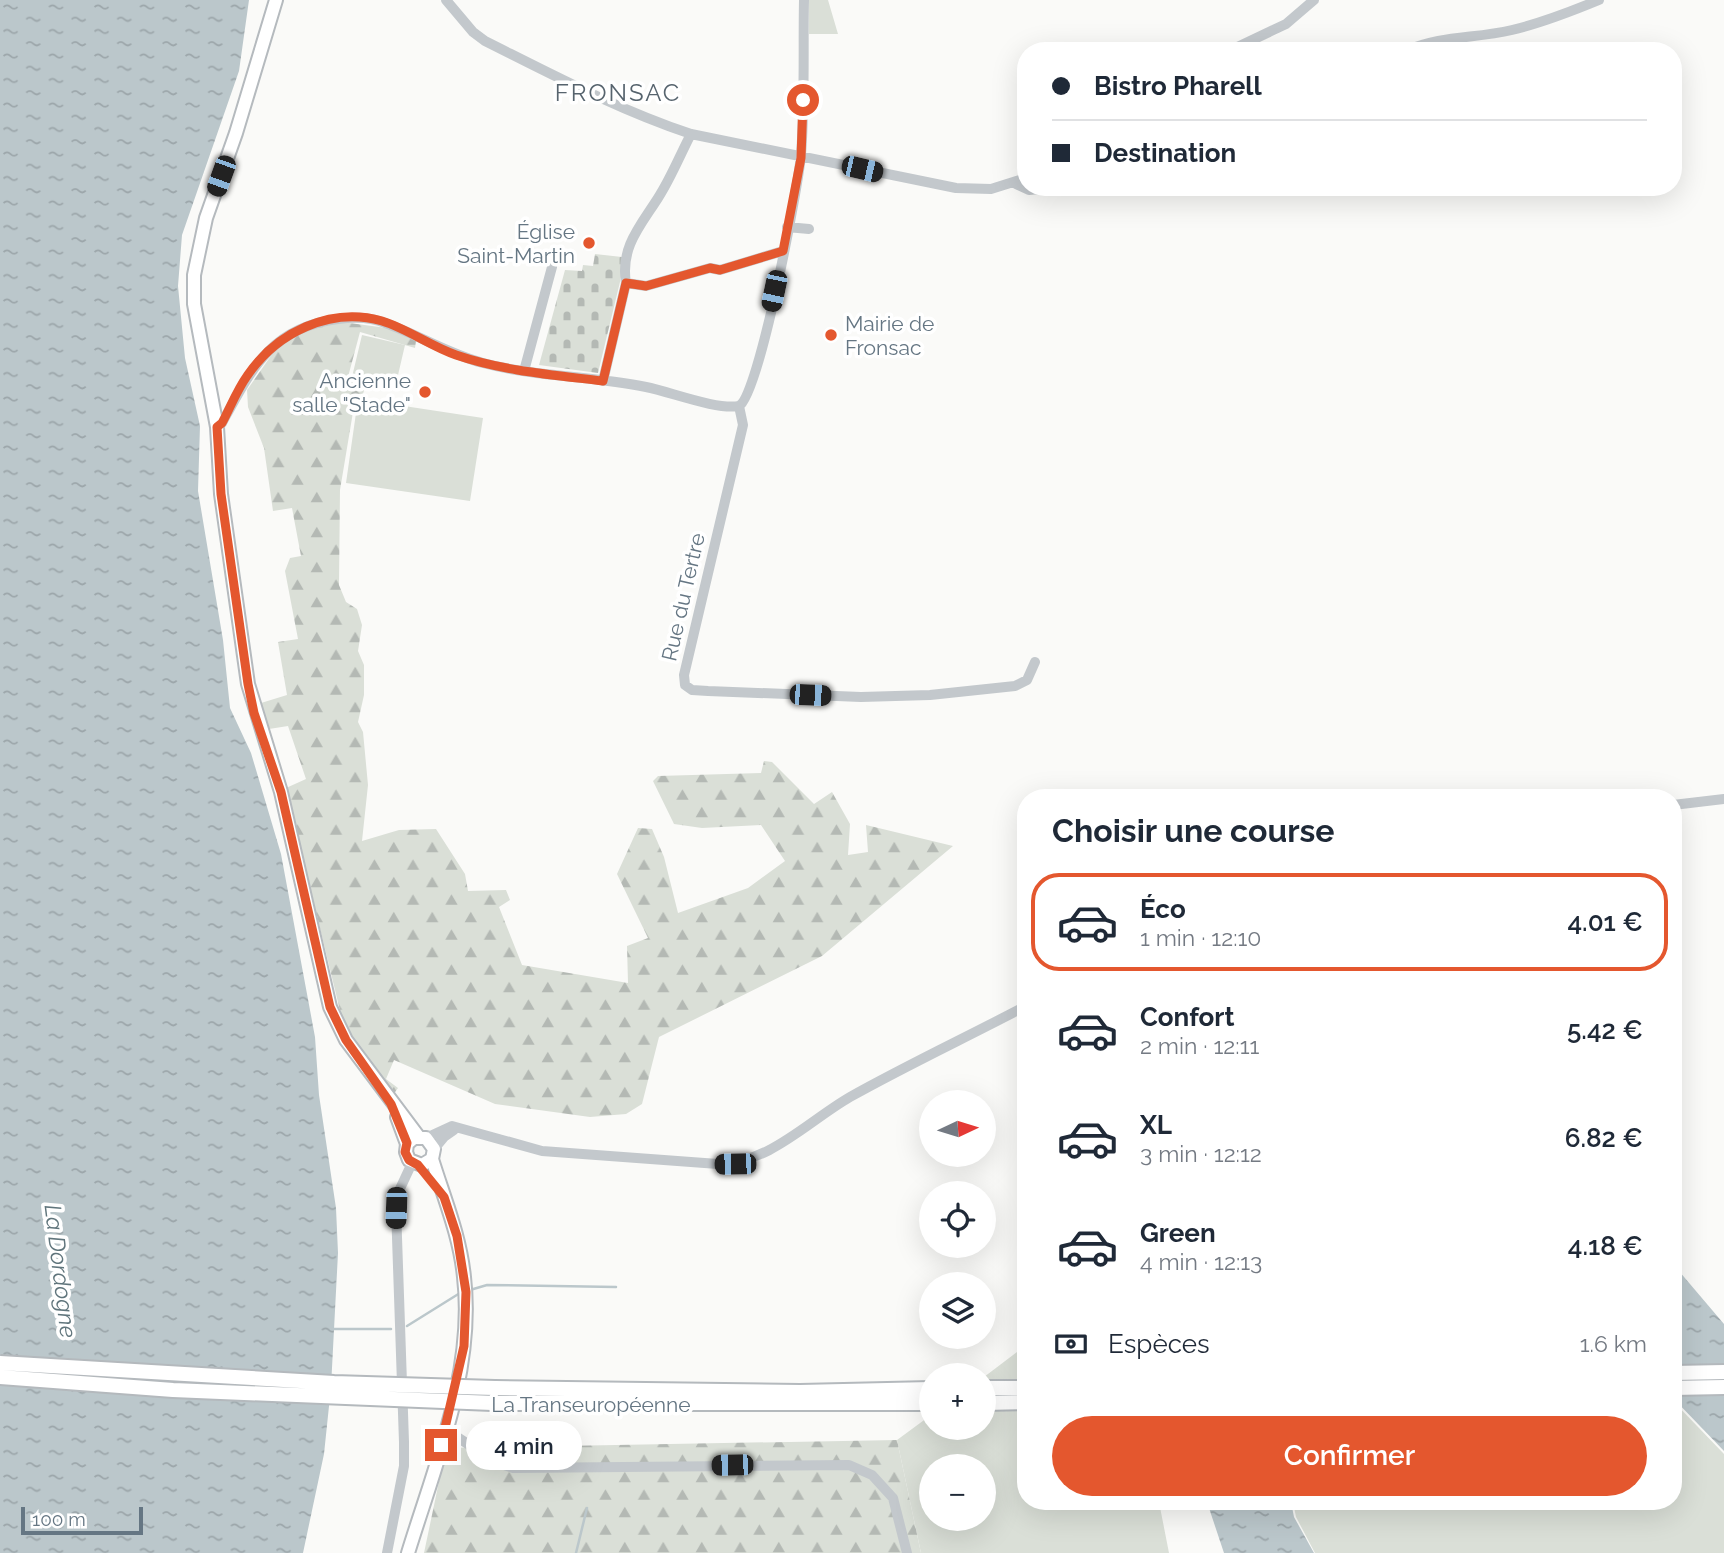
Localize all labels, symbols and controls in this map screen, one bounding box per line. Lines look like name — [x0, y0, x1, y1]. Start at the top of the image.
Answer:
text: Bistro Pharell — [1094, 71, 1262, 101]
district label: FRONSAC — [555, 78, 681, 107]
route start — [787, 84, 819, 116]
text: Destination — [1094, 138, 1236, 168]
car — [204, 153, 239, 199]
car — [840, 154, 885, 184]
place label: Église Saint-Martin — [457, 219, 575, 268]
marker: Église Saint-Martin — [581, 235, 597, 251]
car — [760, 268, 789, 314]
place label: Mairie de Fronsac — [845, 311, 934, 360]
marker: Mairie de Fronsac — [823, 327, 839, 343]
place label: Ancienne salle "Stade" — [292, 368, 411, 417]
marker: Ancienne salle "Stade" — [417, 384, 433, 400]
street label: Rue du Tertre — [656, 531, 710, 663]
car — [789, 684, 832, 706]
text: Choisir une course — [1052, 812, 1335, 849]
icon: car — [1056, 891, 1119, 954]
text: Éco — [1140, 894, 1186, 924]
text: 4.01 € — [1567, 907, 1643, 937]
text: 1 min · 12:10 — [1140, 924, 1261, 951]
icon: car — [1056, 999, 1119, 1062]
text: Confort — [1140, 1002, 1234, 1032]
text: 5.42 € — [1567, 1015, 1643, 1045]
text: 2 min · 12:11 — [1140, 1032, 1259, 1059]
north arrow — [919, 1090, 996, 1167]
map controls — [919, 1090, 996, 1531]
icon: car — [1056, 1107, 1119, 1170]
text: XL — [1140, 1110, 1172, 1140]
text: 6.82 € — [1565, 1123, 1643, 1153]
text: 3 min · 12:12 — [1140, 1140, 1262, 1167]
car — [714, 1153, 757, 1175]
button: locate — [919, 1181, 996, 1258]
car — [385, 1187, 408, 1229]
water label: La Dordogne — [39, 1203, 83, 1339]
icon: car — [1056, 1215, 1119, 1278]
text: Green — [1140, 1218, 1216, 1248]
text: 4.18 € — [1568, 1231, 1643, 1261]
text: 4 min · 12:13 — [1140, 1248, 1262, 1275]
button: layers — [919, 1272, 996, 1349]
icon: cash — [1052, 1325, 1090, 1363]
text: Espèces — [1108, 1329, 1210, 1359]
text: 1.6 km — [1580, 1330, 1647, 1357]
button: + — [919, 1363, 996, 1440]
street label: La Transeuropéenne — [491, 1392, 691, 1417]
button: Confirmer — [1052, 1416, 1647, 1496]
callout: 4 min — [466, 1420, 581, 1470]
route end — [425, 1429, 457, 1461]
text: 4 min — [494, 1432, 554, 1459]
car — [711, 1454, 754, 1476]
button: − — [919, 1454, 996, 1531]
scale bar — [21, 1504, 144, 1536]
text: 100 m — [32, 1508, 86, 1530]

